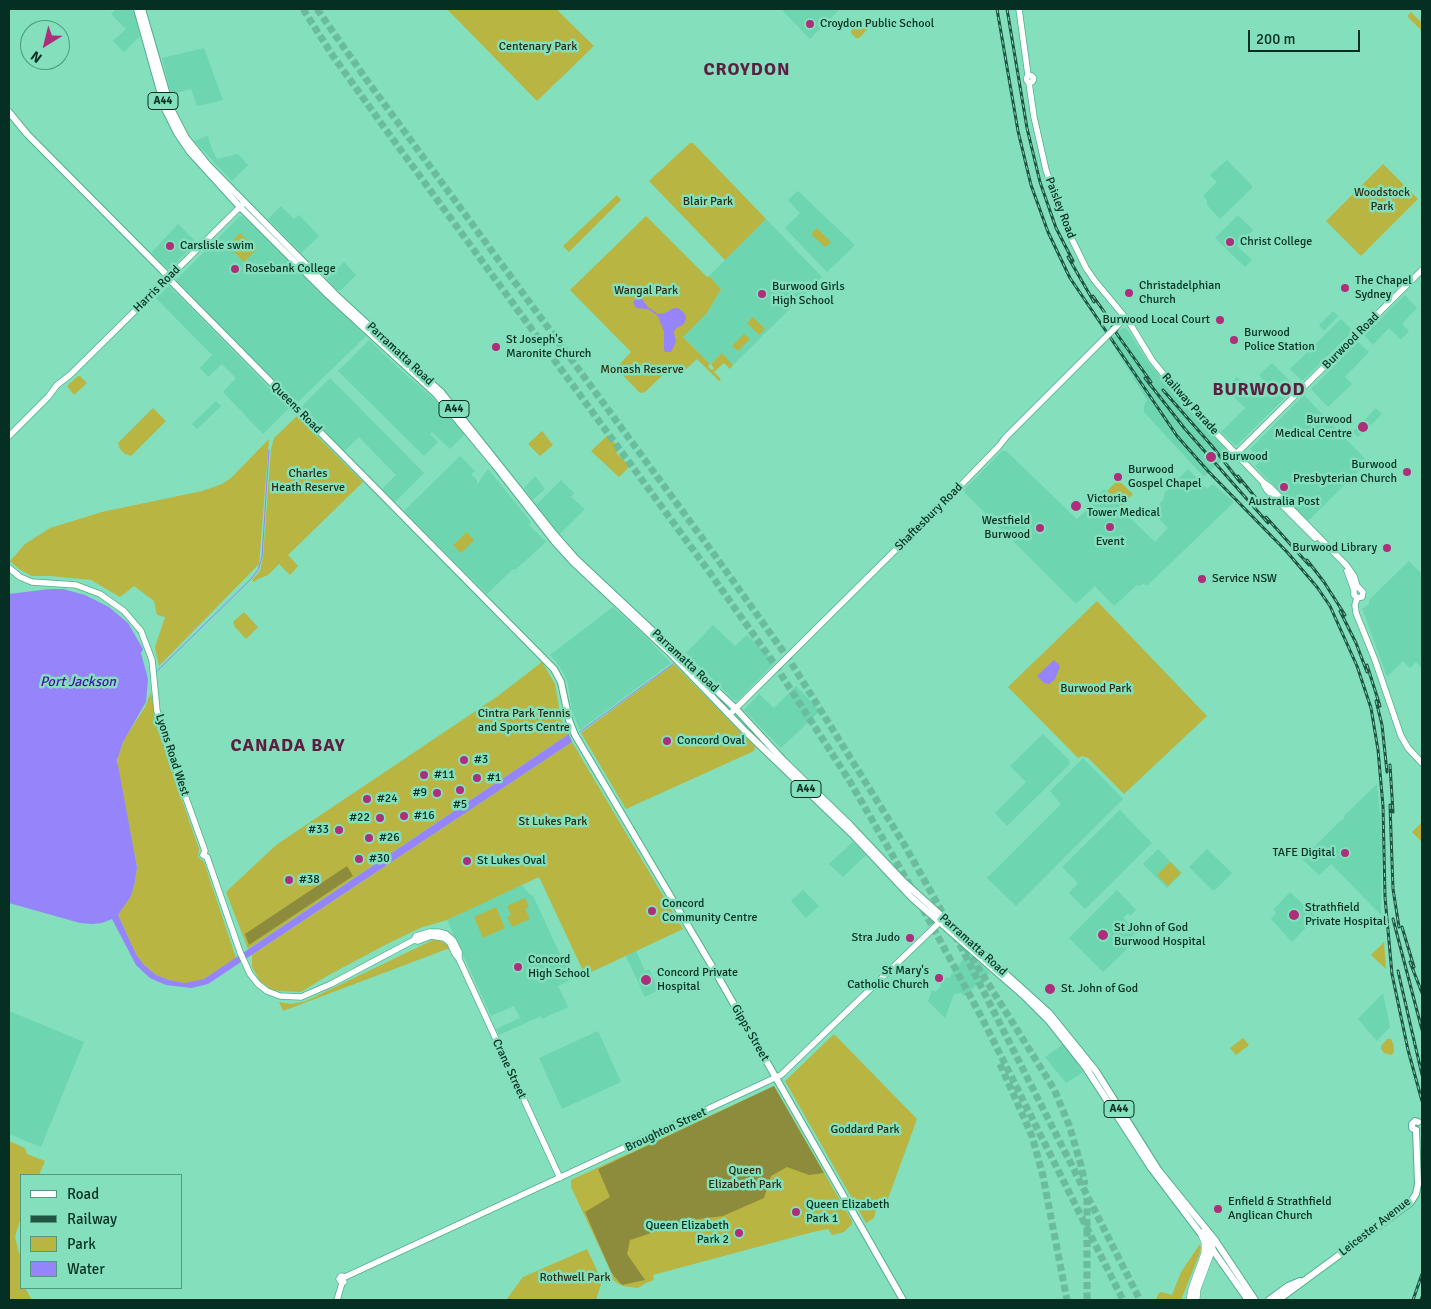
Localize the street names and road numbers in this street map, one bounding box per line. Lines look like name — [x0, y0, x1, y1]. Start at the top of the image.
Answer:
road number: A44 — [148, 92, 178, 110]
street label: Paisley Road — [1042, 175, 1078, 241]
street label: Harris Road — [131, 263, 183, 315]
street label: Burwood Road — [1320, 310, 1382, 372]
street label: Parramatta Road — [364, 319, 436, 389]
street label: Railway Parade — [1159, 370, 1221, 438]
street label: Queens Road — [267, 379, 325, 437]
road number: A44 — [439, 400, 469, 418]
street label: Shaftesbury Road — [892, 480, 966, 554]
street label: Parramatta Road — [649, 626, 721, 696]
street label: Lyons Road West — [152, 712, 192, 798]
road number: A44 — [791, 781, 821, 798]
street label: Parramatta Road — [936, 911, 1010, 979]
street label: Gipps Street — [728, 1002, 772, 1064]
street label: Crane Street — [489, 1037, 529, 1101]
road number: A44 — [1104, 1100, 1134, 1118]
street label: Broughton Street — [623, 1105, 709, 1155]
street label: Leicester Avenue — [1336, 1195, 1414, 1259]

